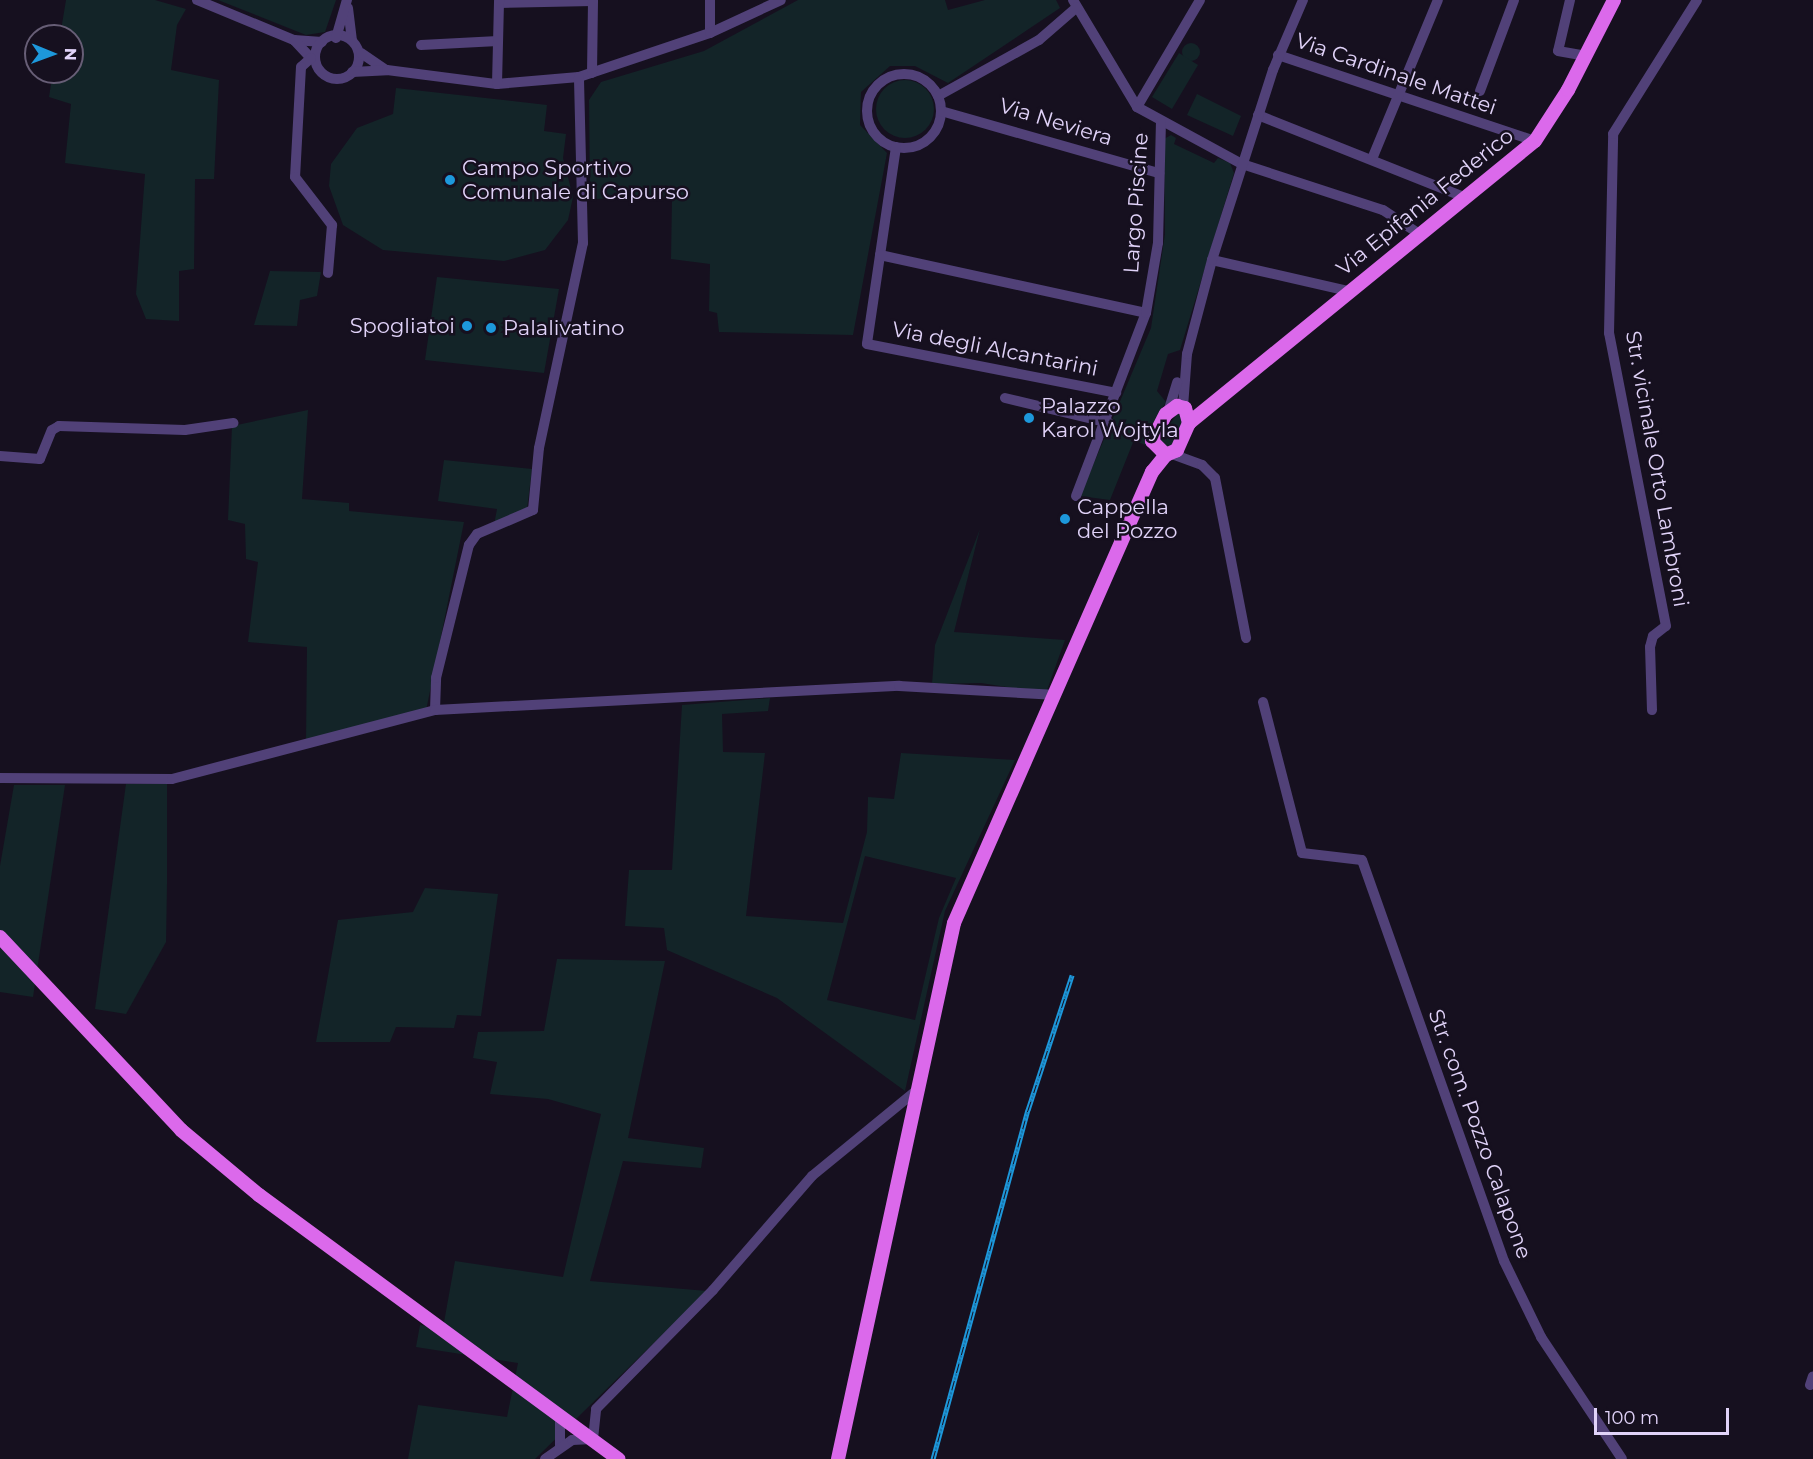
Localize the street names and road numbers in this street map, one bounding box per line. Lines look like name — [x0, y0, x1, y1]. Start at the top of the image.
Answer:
street label: Via Cardinale Mattei — [1292, 28, 1500, 120]
street label: Via Neviera — [996, 93, 1116, 151]
street label: Via Epifania Federico — [1332, 123, 1518, 281]
street label: Largo Piscine — [1119, 132, 1153, 274]
street label: Via degli Alcantarini — [890, 317, 1100, 381]
street label: Str. vicinale Orto Lambroni — [1620, 329, 1694, 609]
street label: Str. com. Pozzo Calapone — [1423, 1006, 1537, 1262]

